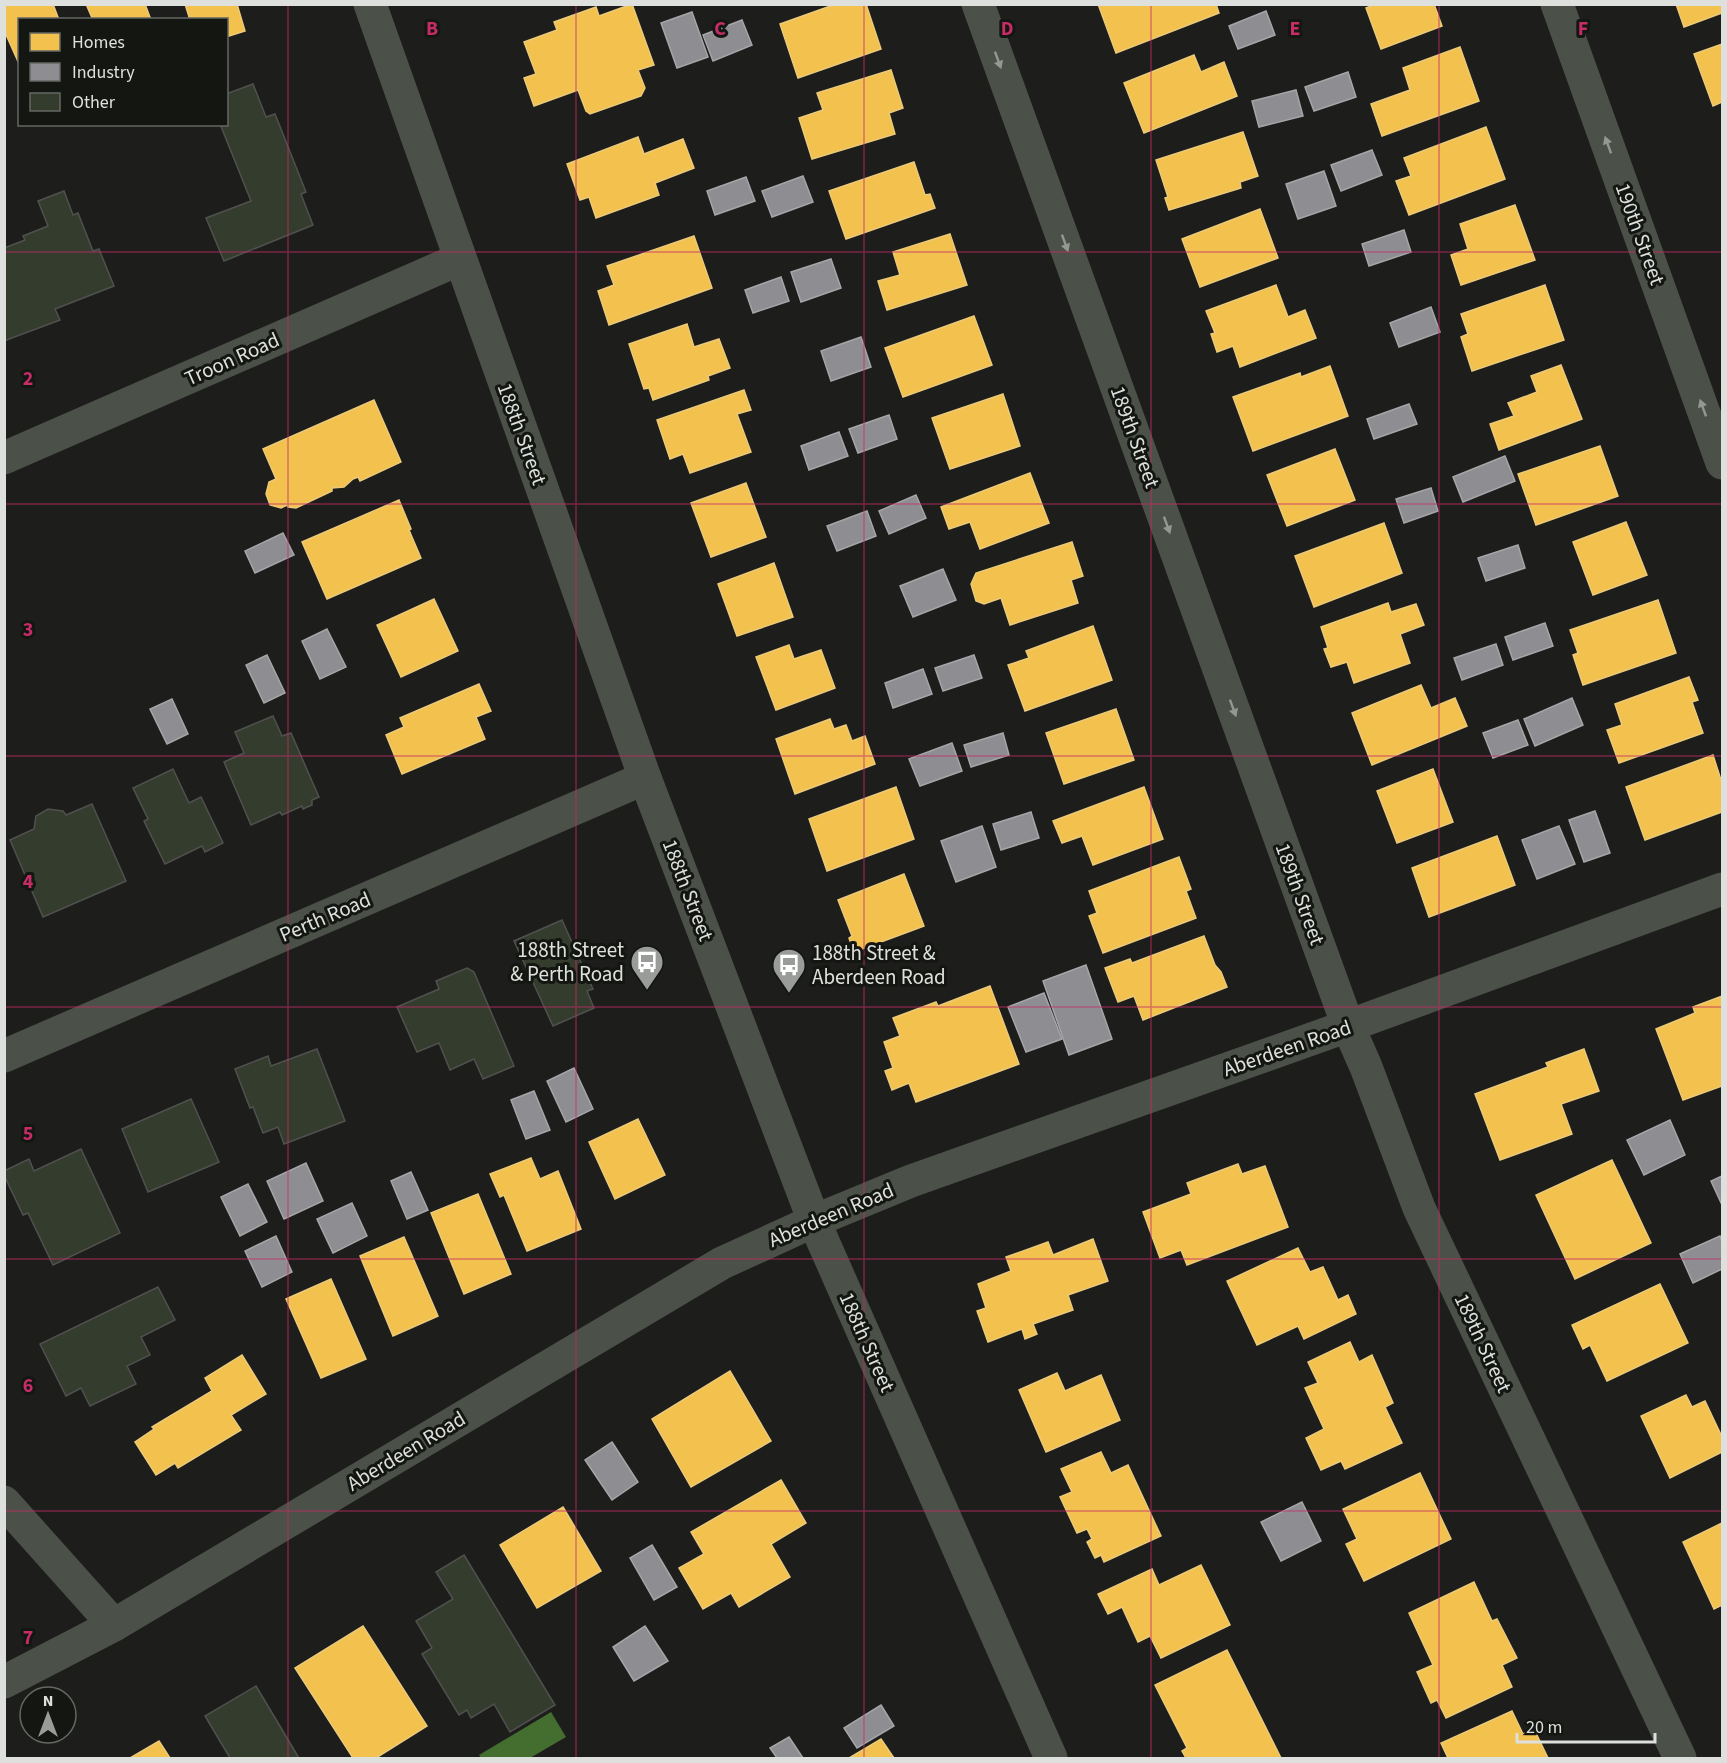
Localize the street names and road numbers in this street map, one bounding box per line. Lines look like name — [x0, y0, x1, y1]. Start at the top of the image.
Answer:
street label: 190th Street — [1608, 179, 1672, 289]
street label: Troon Road — [180, 325, 284, 393]
street label: 188th Street — [490, 379, 554, 489]
street label: 189th Street — [1103, 382, 1167, 492]
street label: 188th Street — [655, 835, 721, 945]
street label: 189th Street — [1268, 839, 1332, 949]
street label: Perth Road — [275, 884, 375, 950]
street label: Aberdeen Road — [1219, 1012, 1355, 1084]
street label: Aberdeen Road — [764, 1175, 898, 1255]
street label: 188th Street — [832, 1287, 902, 1397]
street label: 189th Street — [1447, 1288, 1519, 1398]
street label: Aberdeen Road — [341, 1404, 471, 1498]

